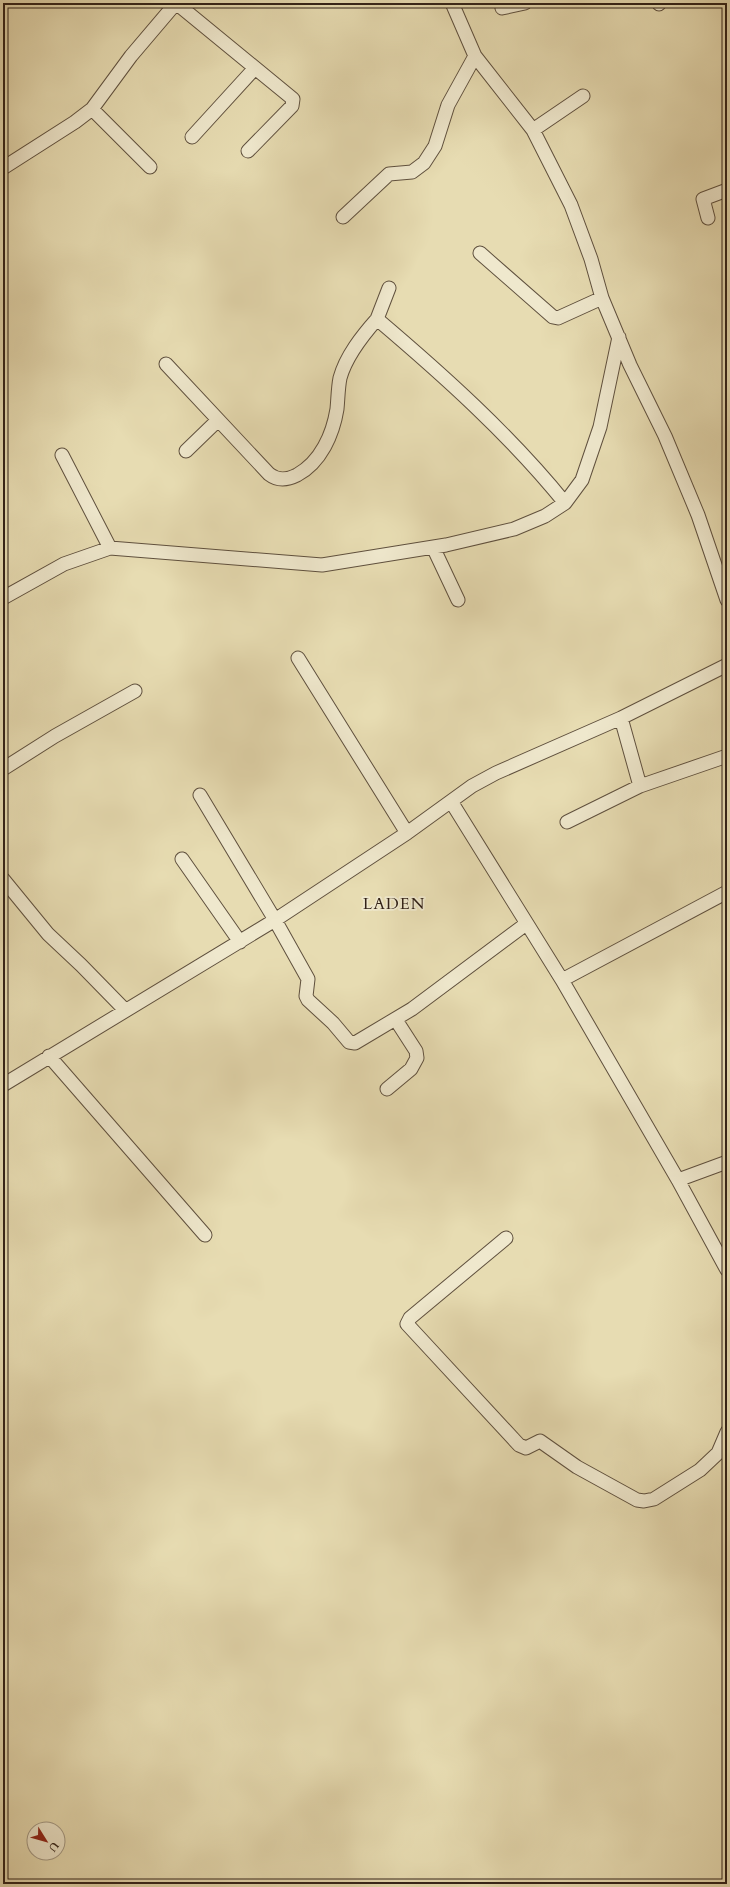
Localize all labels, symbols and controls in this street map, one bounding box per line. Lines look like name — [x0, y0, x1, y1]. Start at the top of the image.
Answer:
district label: LADEN — [363, 893, 425, 915]
north arrow — [26, 1821, 66, 1861]
text: U — [45, 1839, 62, 1855]

